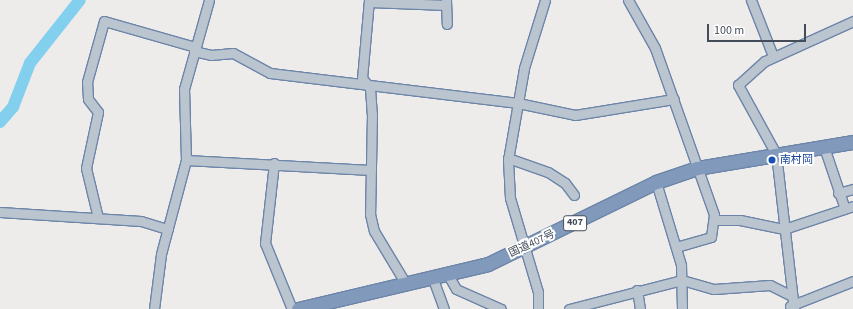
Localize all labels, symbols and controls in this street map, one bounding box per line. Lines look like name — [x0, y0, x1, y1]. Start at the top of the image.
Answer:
scale bar — [709, 16, 808, 42]
text: 100 m — [714, 22, 744, 39]
place label: 南村岡 — [780, 153, 813, 167]
marker: 南村岡 — [767, 155, 777, 165]
road number: 407 — [563, 215, 587, 231]
street label: 国道407号 — [507, 228, 557, 260]

